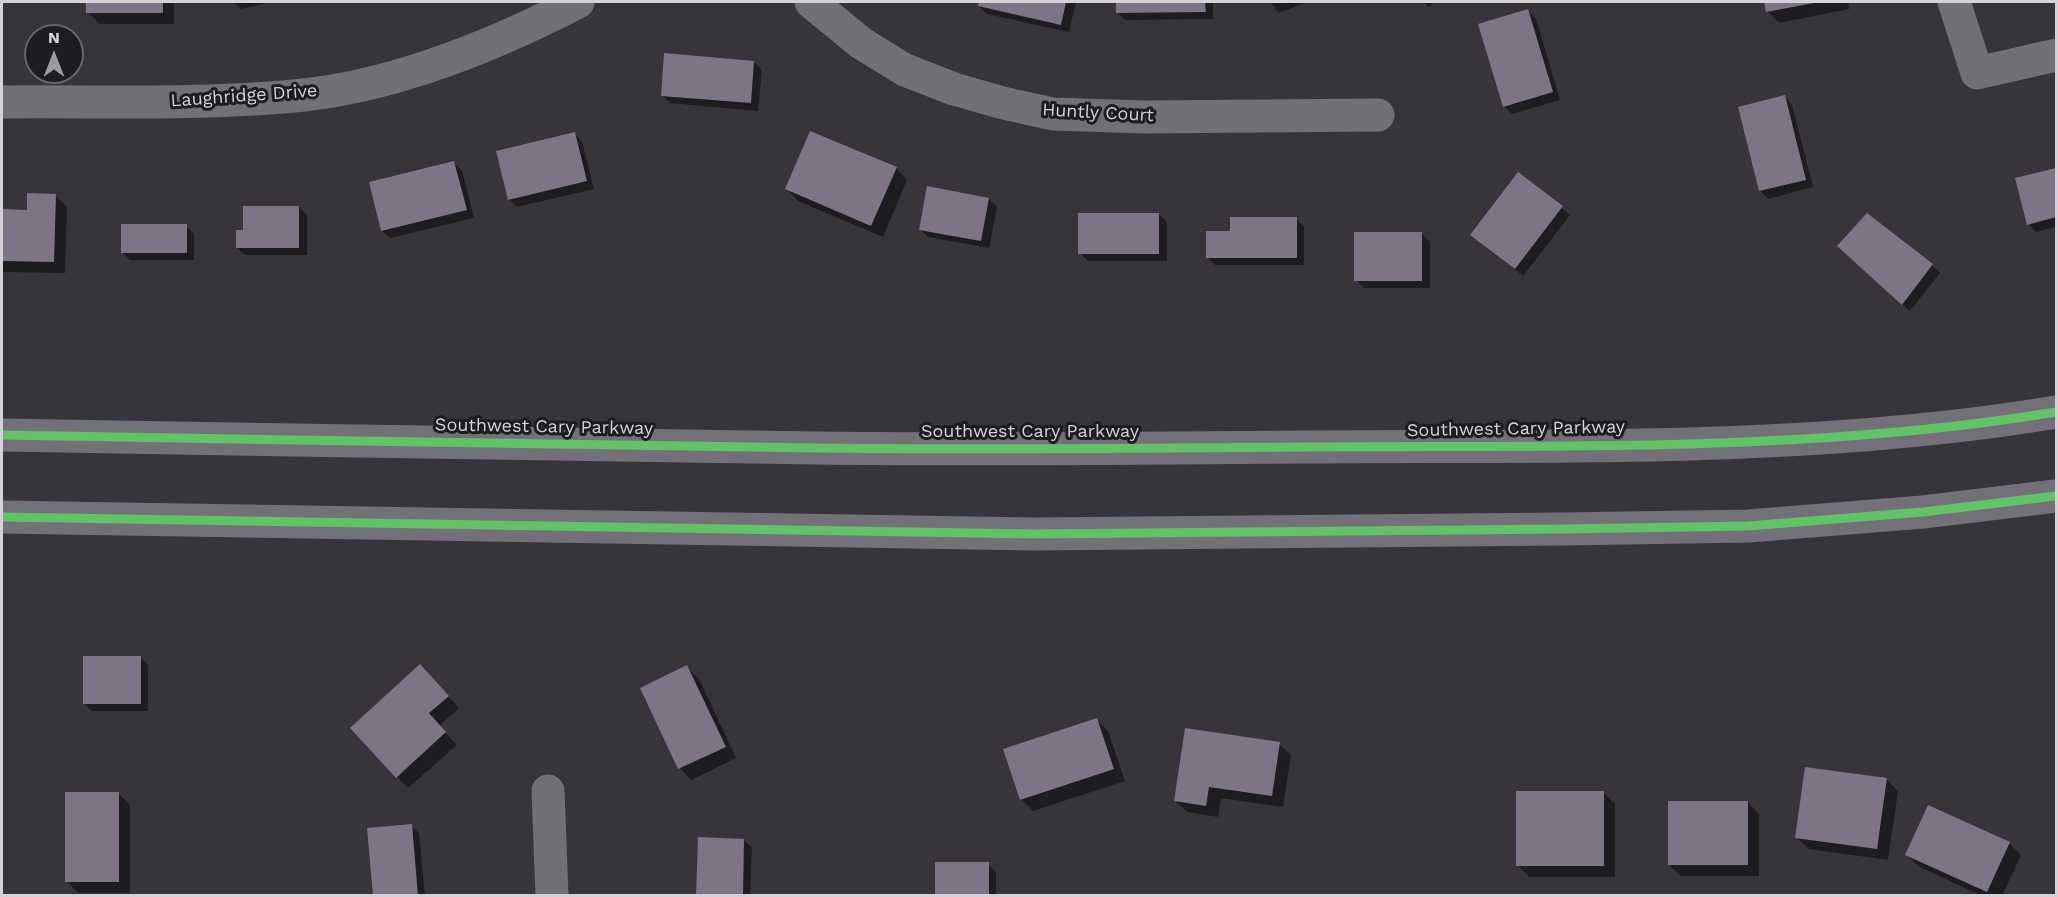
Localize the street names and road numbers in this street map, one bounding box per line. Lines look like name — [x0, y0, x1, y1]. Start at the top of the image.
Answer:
street label: Laughridge Drive — [170, 80, 318, 112]
street label: Huntly Court — [1042, 99, 1154, 127]
street label: Southwest Cary Parkway — [435, 414, 653, 440]
street label: Southwest Cary Parkway — [1407, 416, 1625, 442]
street label: Southwest Cary Parkway — [921, 421, 1139, 443]

